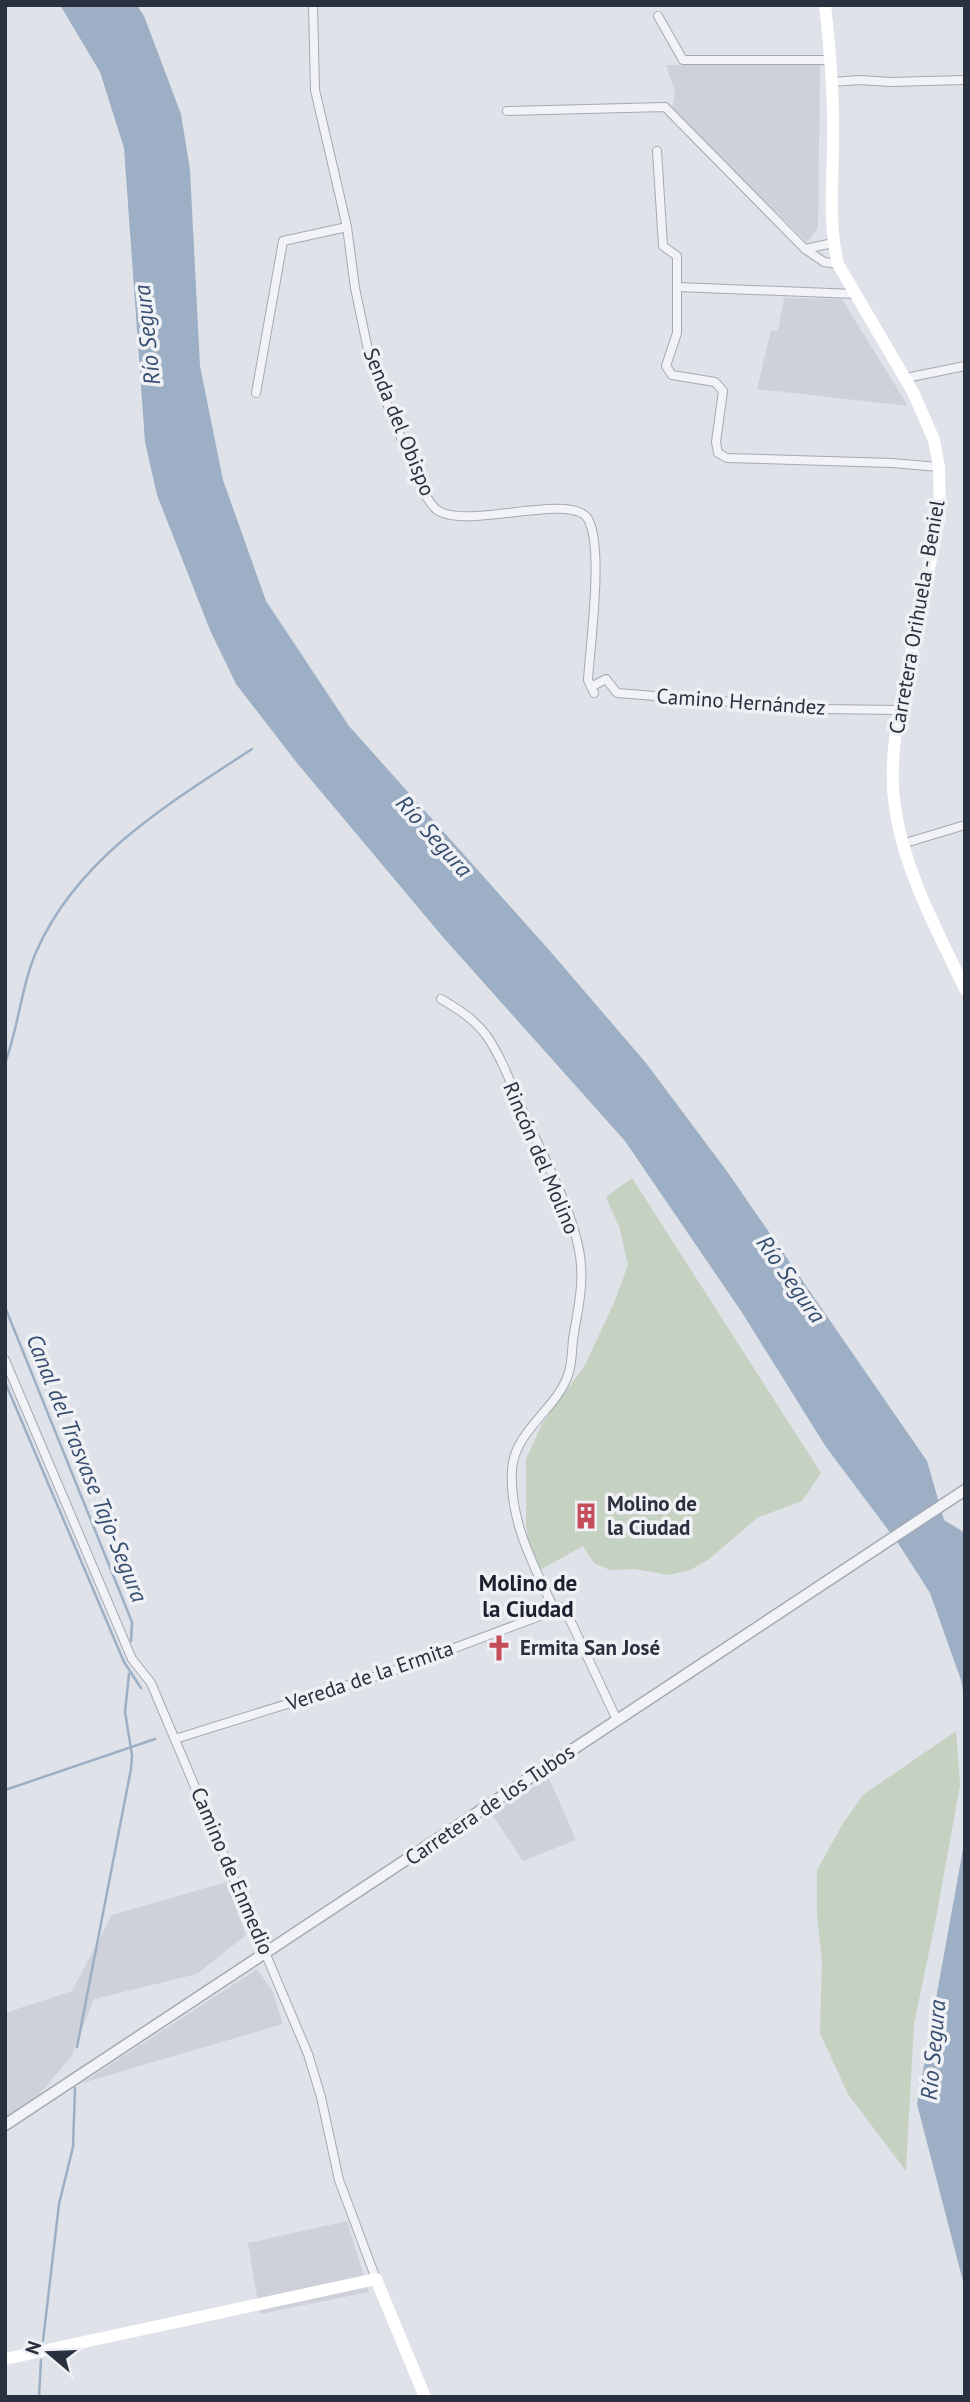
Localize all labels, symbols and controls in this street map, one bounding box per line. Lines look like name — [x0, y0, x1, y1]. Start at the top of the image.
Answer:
water label: Río Segura — [127, 284, 166, 387]
street label: Senda del Obispo — [358, 344, 441, 500]
street label: Carretera Orihuela - Beniel — [883, 498, 950, 736]
street label: Camino Hernández — [656, 682, 827, 721]
water label: Río Segura — [390, 789, 479, 883]
street label: Rincón del Molino — [497, 1077, 586, 1238]
water label: Río Segura — [751, 1229, 832, 1328]
water label: Canal del Trasvase Tajo-Segura — [20, 1330, 155, 1606]
place label: Molino de la Ciudad — [607, 1490, 697, 1541]
building icon: Molino de la Ciudad — [571, 1501, 601, 1531]
district label: Molino de la Ciudad — [479, 1568, 577, 1623]
church icon: Ermita San José — [484, 1633, 514, 1663]
street label: Vereda de la Ermita — [282, 1634, 457, 1717]
place label: Ermita San José — [520, 1634, 660, 1661]
street label: Carretera de los Tubos — [400, 1738, 580, 1871]
street label: Camino de Enmedio — [185, 1783, 280, 1959]
water label: Río Segura — [914, 1999, 951, 2101]
north arrow — [14, 2318, 84, 2388]
text: N — [20, 2338, 46, 2357]

